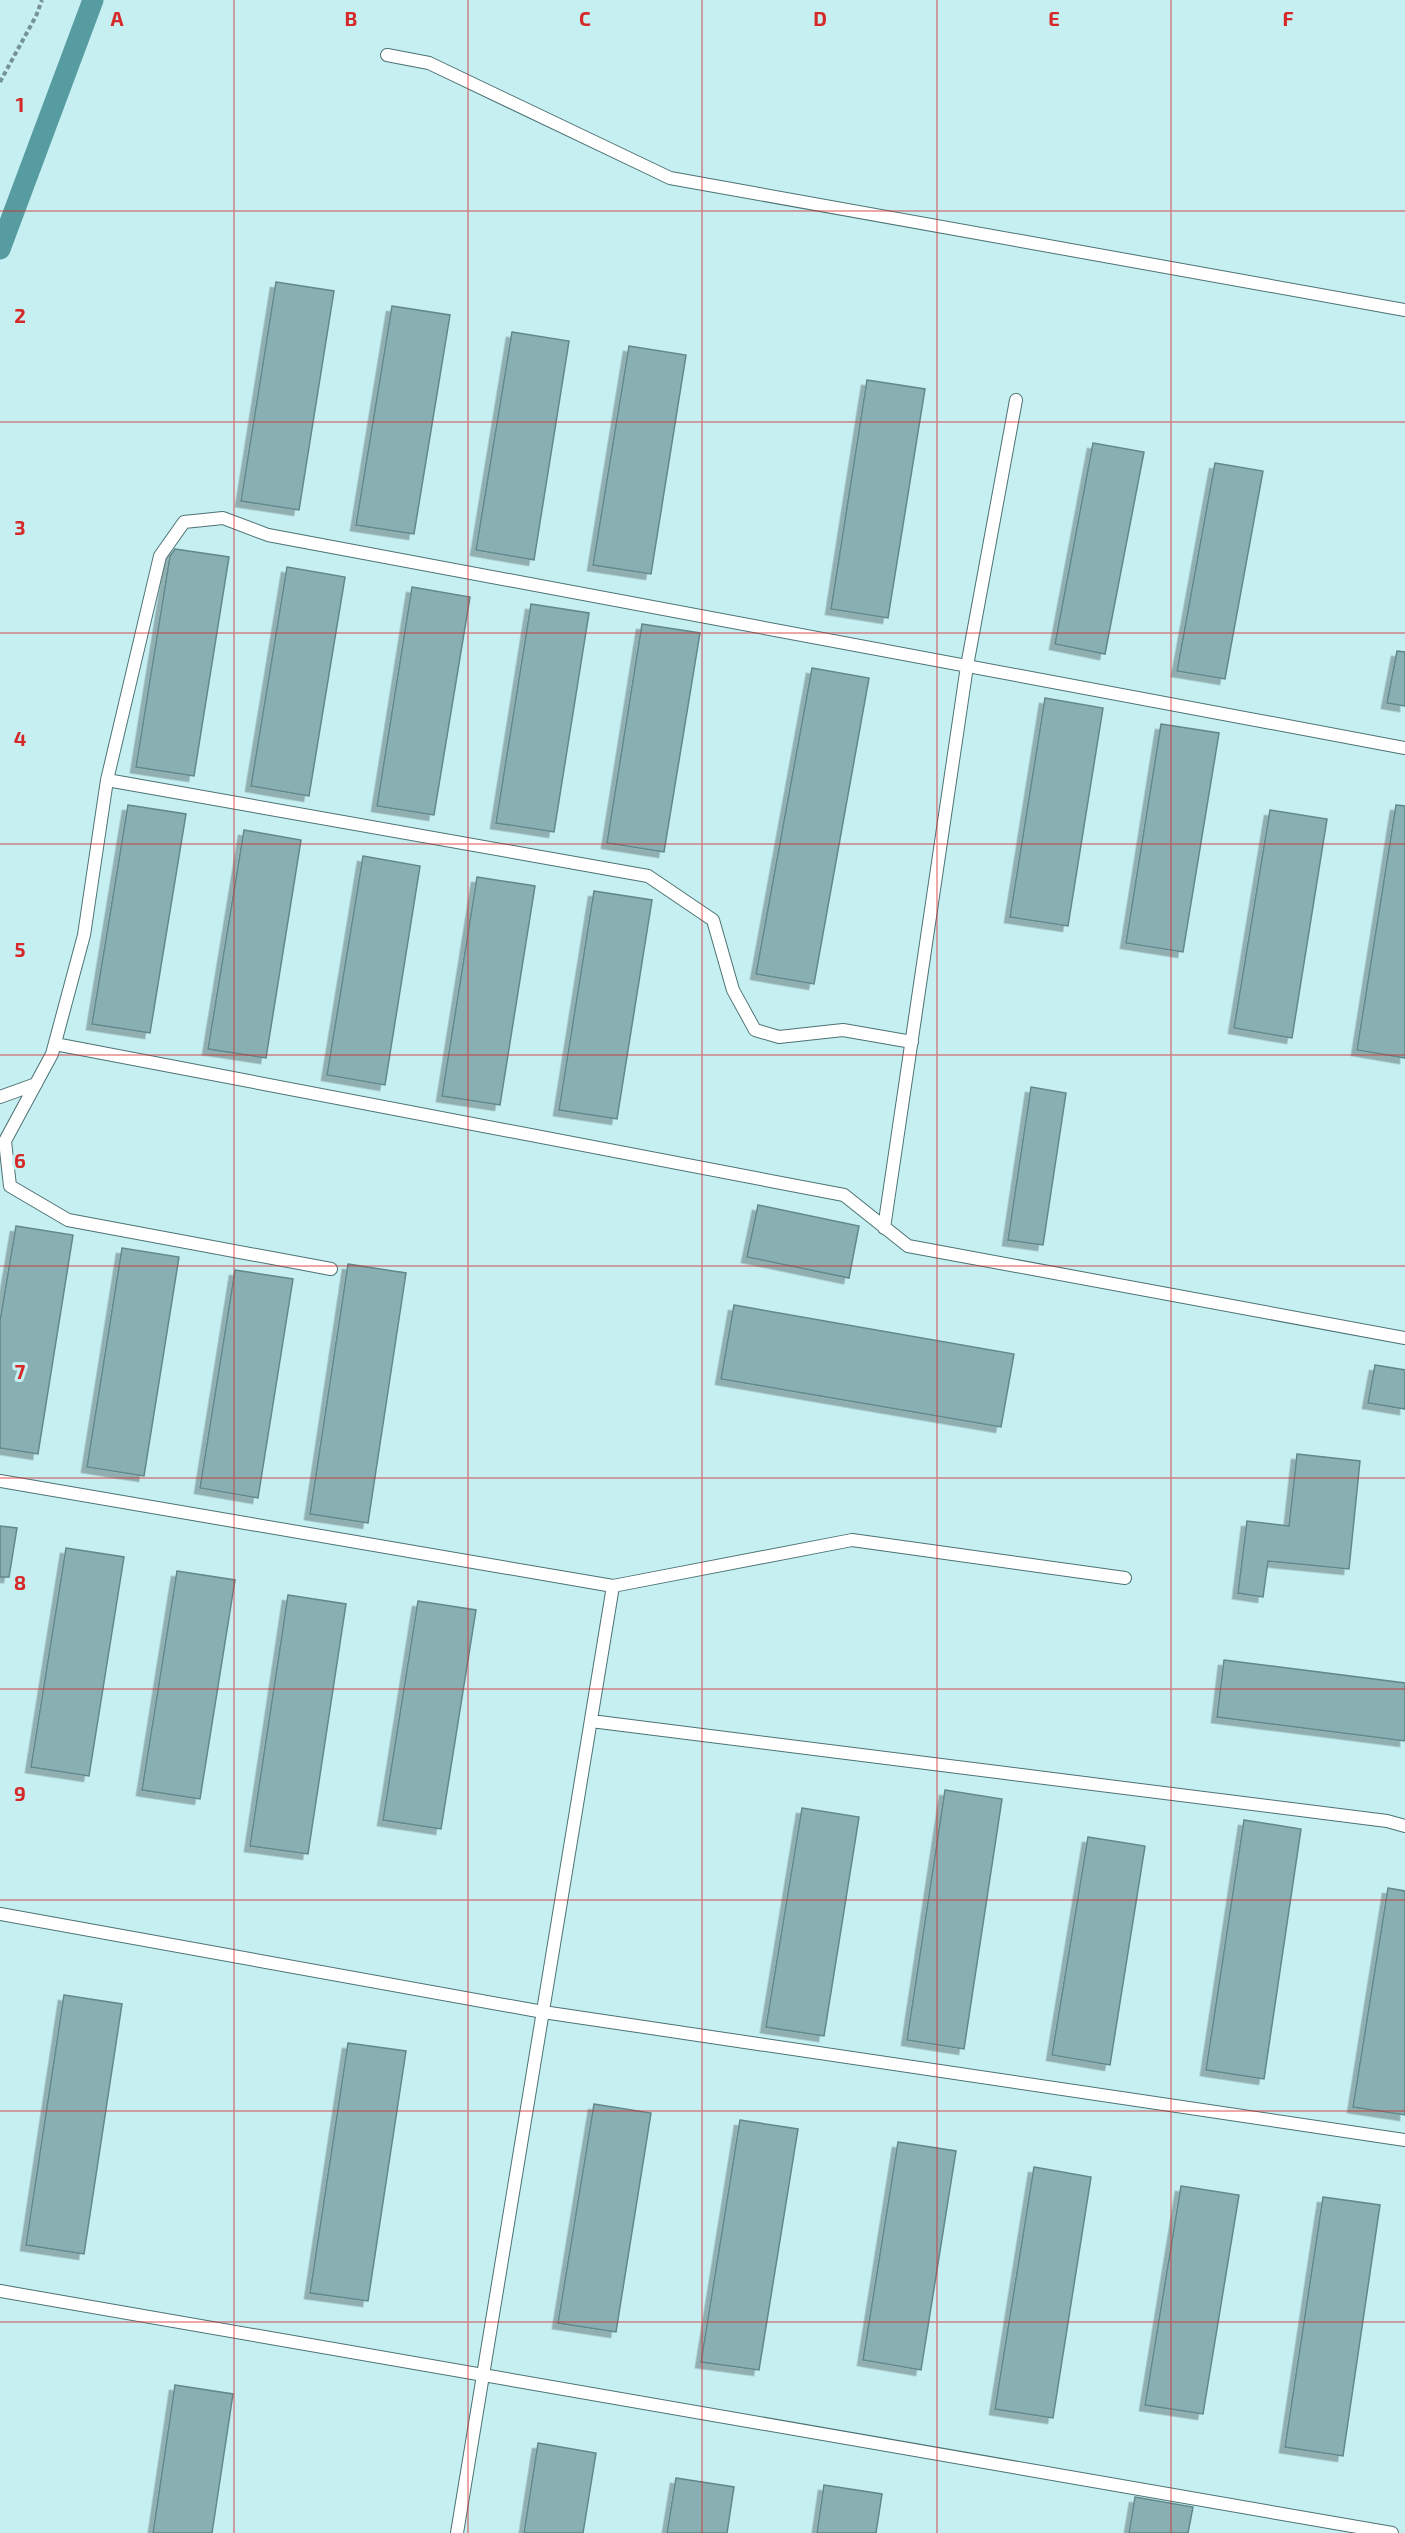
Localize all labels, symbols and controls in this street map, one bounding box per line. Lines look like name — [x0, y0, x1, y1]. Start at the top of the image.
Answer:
text: A — [110, 6, 124, 30]
text: B — [345, 6, 357, 30]
text: C — [579, 6, 591, 30]
text: D — [813, 6, 827, 30]
text: E — [1048, 6, 1060, 30]
text: F — [1282, 6, 1294, 30]
text: 1 — [16, 92, 24, 116]
text: 2 — [14, 303, 26, 327]
text: 3 — [14, 515, 26, 539]
text: 4 — [14, 726, 27, 750]
text: 5 — [14, 937, 26, 961]
text: 6 — [14, 1148, 26, 1172]
text: 7 — [15, 1359, 26, 1383]
text: 8 — [14, 1570, 26, 1594]
text: 9 — [14, 1781, 26, 1805]

